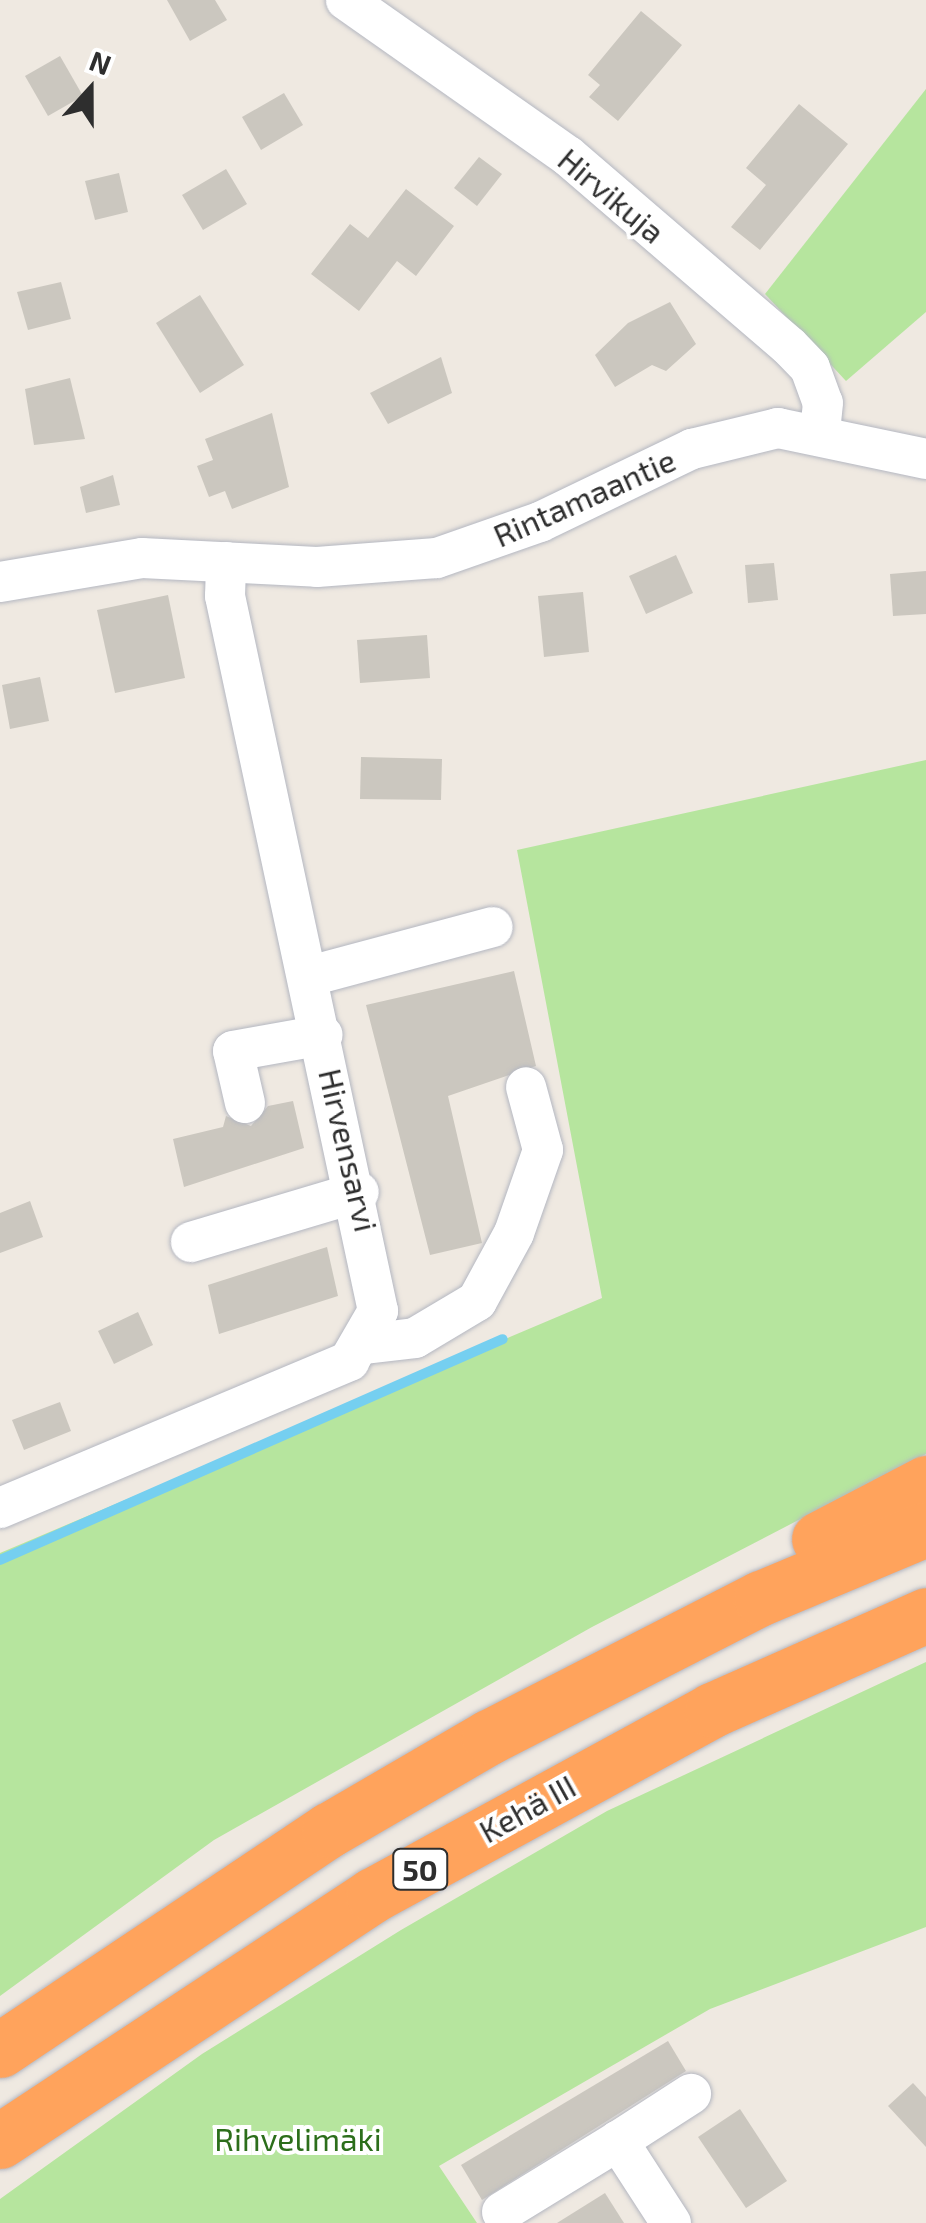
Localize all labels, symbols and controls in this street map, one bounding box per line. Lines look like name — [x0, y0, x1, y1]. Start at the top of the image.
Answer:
north arrow — [40, 40, 140, 140]
text: N — [85, 42, 116, 81]
street label: Hirvikuja — [551, 139, 673, 251]
street label: Rintamaantie — [487, 440, 681, 554]
street label: Hirvensarvi — [312, 1065, 386, 1235]
street label: Kehä III — [472, 1766, 582, 1850]
road number: 50 — [390, 1844, 450, 1894]
park label: Rihvelimäki — [214, 2119, 382, 2157]

